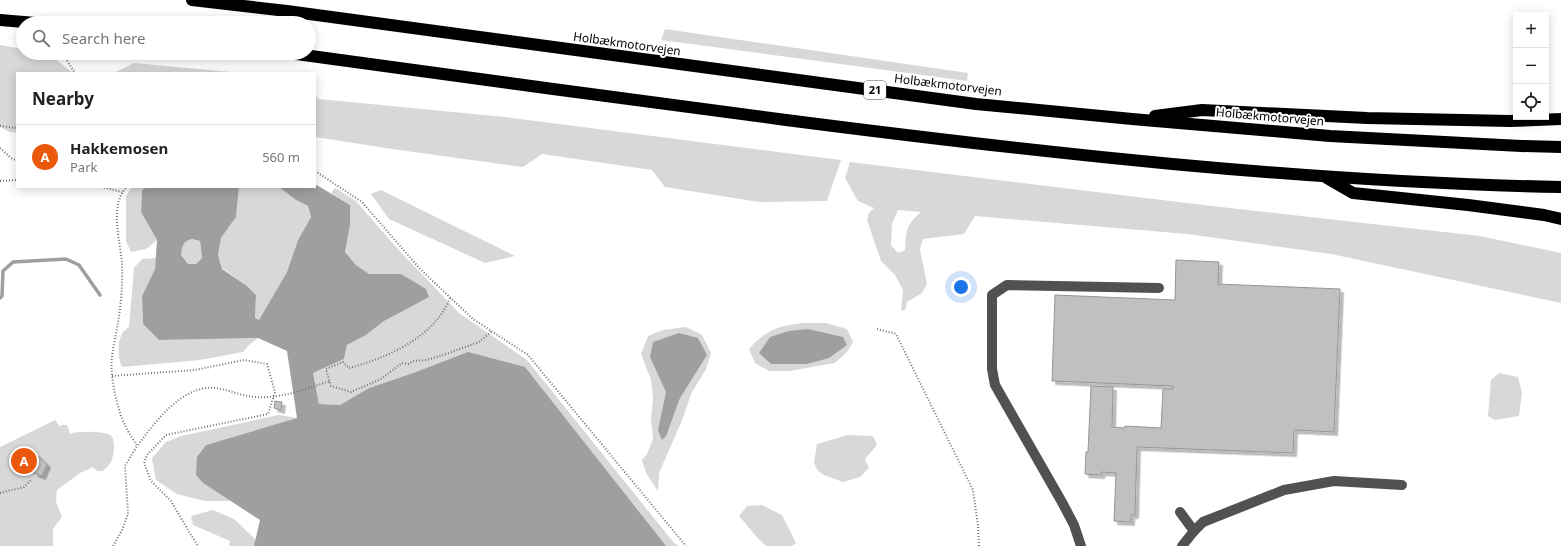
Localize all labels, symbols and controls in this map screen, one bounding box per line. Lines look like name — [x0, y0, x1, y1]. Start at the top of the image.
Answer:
map controls — [1513, 12, 1549, 120]
button: + — [1513, 12, 1549, 48]
search box — [16, 16, 316, 60]
icon: search — [30, 27, 52, 49]
text: Search here — [62, 28, 145, 48]
street label: Holbækmotorvejen — [572, 28, 682, 59]
button: − — [1513, 48, 1549, 84]
street label: Holbækmotorvejen — [893, 69, 1003, 100]
road number: 21 — [864, 81, 886, 99]
button: locate — [1513, 84, 1549, 120]
text: Nearby — [32, 87, 94, 110]
street label: Holbækmotorvejen — [1215, 103, 1325, 130]
text: Hakkemosen — [70, 138, 168, 158]
text: A — [41, 148, 50, 166]
text: 560 m — [262, 148, 300, 166]
text: Park — [70, 158, 97, 176]
your location — [951, 277, 971, 297]
pin: A — [11, 446, 37, 476]

